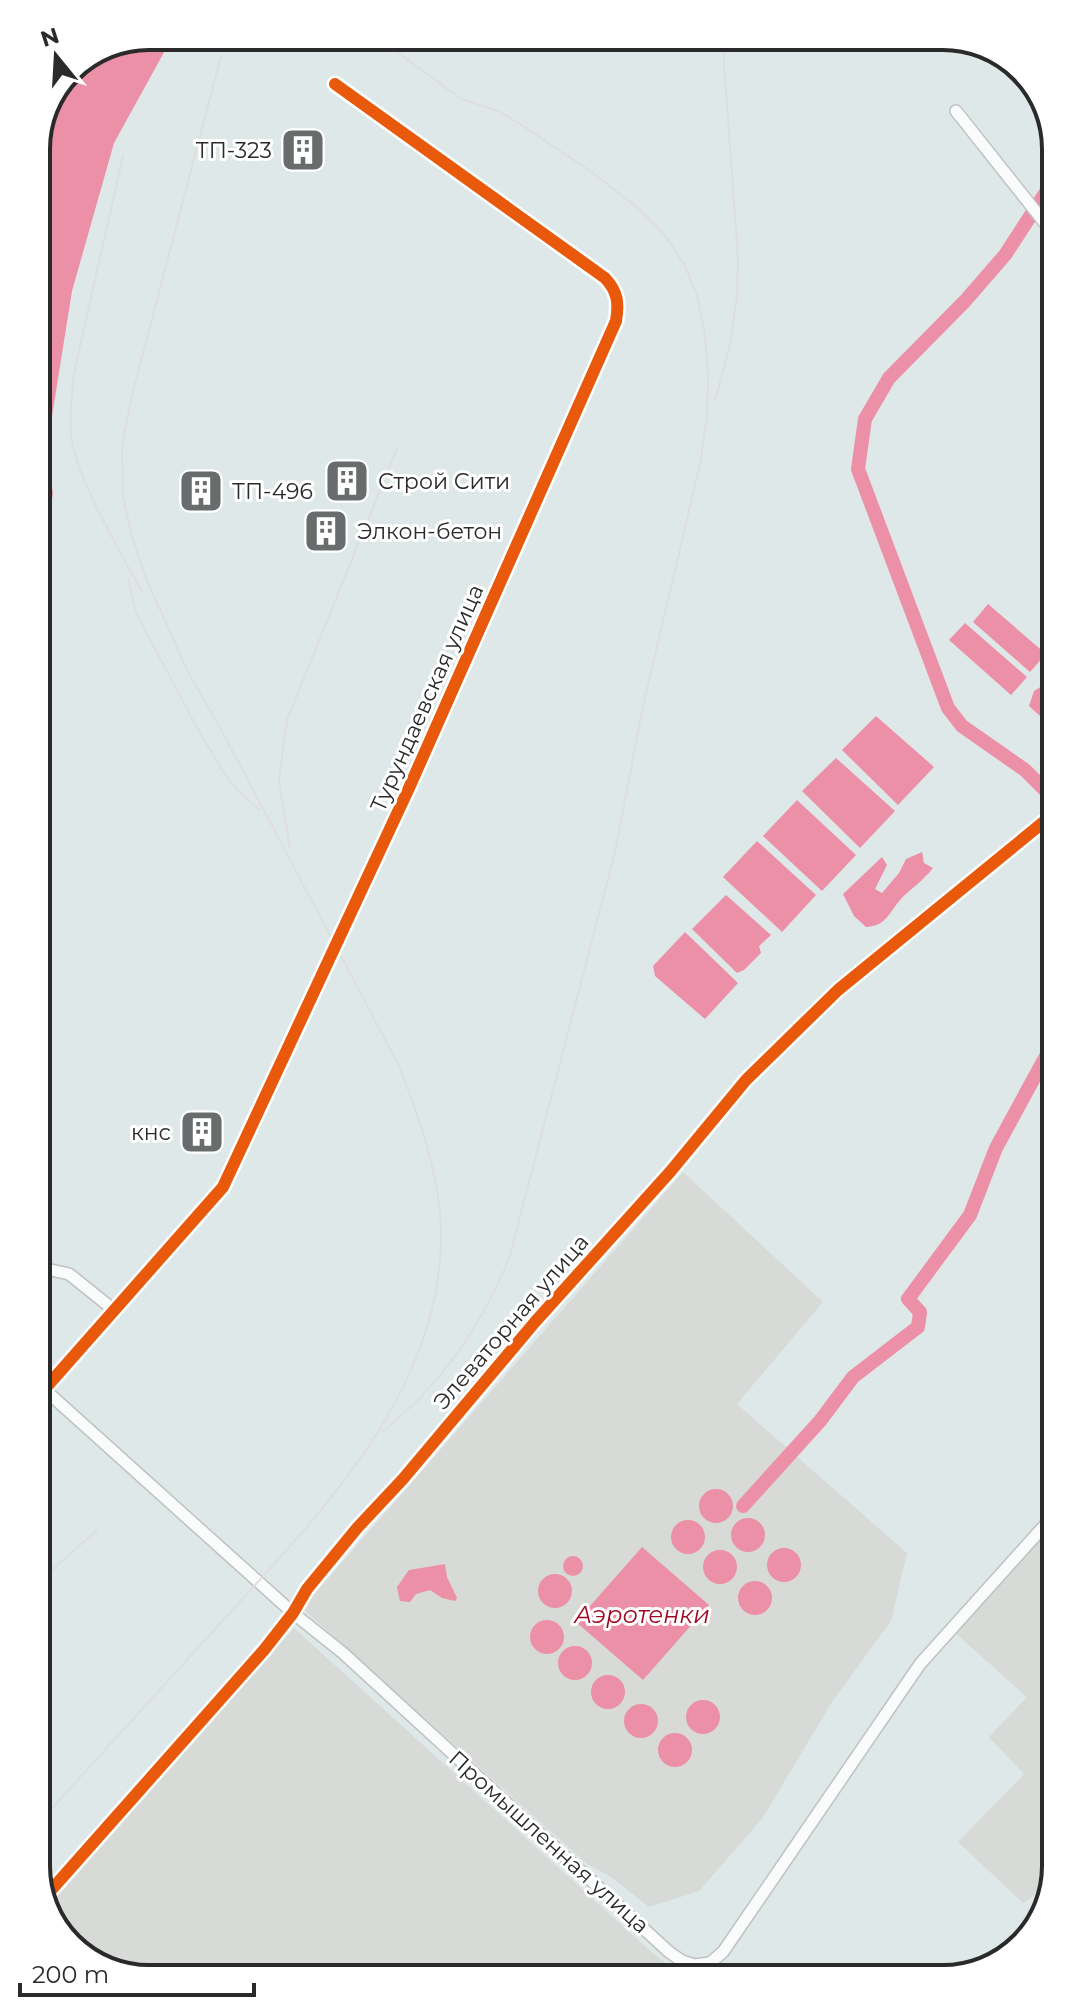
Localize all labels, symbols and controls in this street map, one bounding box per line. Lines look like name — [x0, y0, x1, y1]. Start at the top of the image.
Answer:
north arrow — [16, 16, 96, 96]
text: N — [37, 22, 63, 53]
building icon: ТП-323 — [279, 126, 327, 174]
place label: ТП-323 — [196, 137, 272, 164]
building icon: Строй Сити — [323, 457, 371, 505]
building icon: ТП-496 — [177, 467, 225, 515]
place label: Строй Сити — [378, 468, 510, 495]
place label: ТП-496 — [232, 478, 313, 505]
building icon: Элкон-бетон — [302, 507, 350, 555]
place label: Элкон-бетон — [357, 518, 502, 545]
street label: Турундаевская улица — [365, 580, 489, 816]
building icon: кнс — [178, 1108, 226, 1156]
place label: кнс — [131, 1119, 171, 1146]
street label: Элеваторная улица — [428, 1229, 594, 1415]
water label: Аэротенки — [573, 1600, 710, 1629]
street label: Промышленная улица — [443, 1745, 655, 1939]
scale bar — [20, 1947, 254, 1997]
text: 200 m — [32, 1960, 109, 1989]

